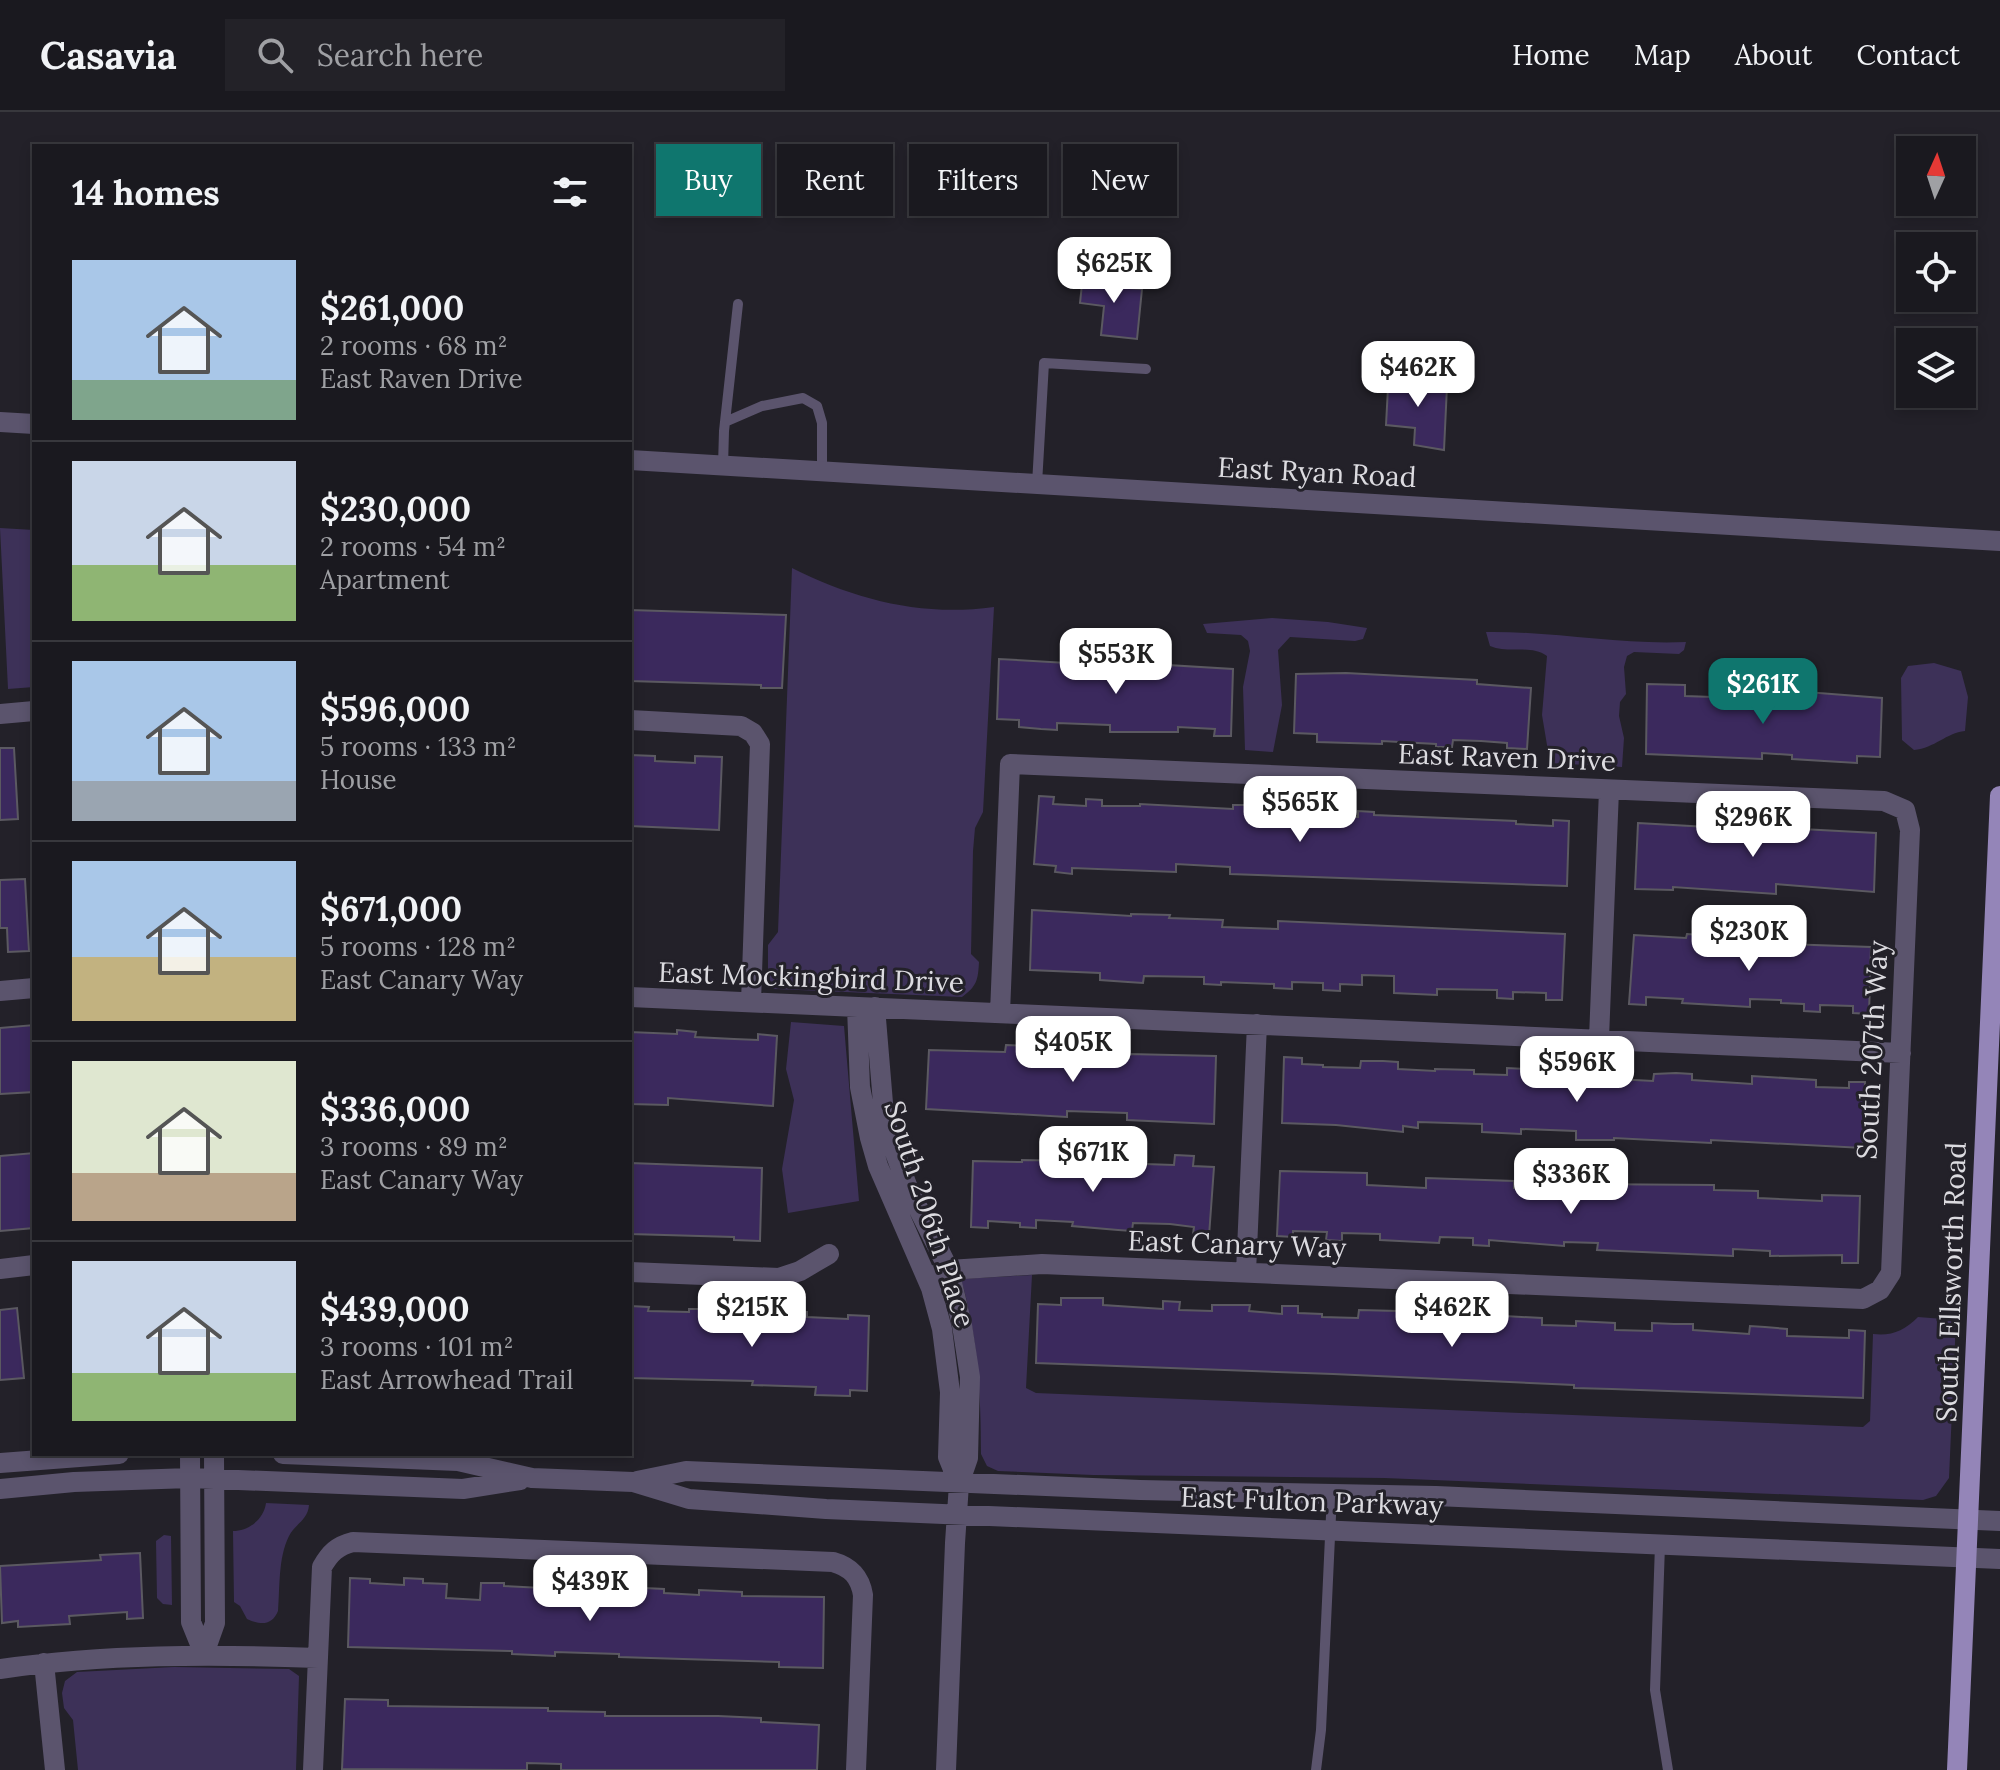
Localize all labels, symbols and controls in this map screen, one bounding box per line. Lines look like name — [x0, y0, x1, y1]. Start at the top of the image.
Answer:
search box — [225, 19, 785, 91]
text: Casavia — [40, 31, 177, 79]
icon: search — [253, 33, 297, 77]
text: Search here — [317, 36, 483, 74]
text: Home — [1512, 37, 1590, 73]
text: Map — [1634, 37, 1691, 73]
text: About — [1735, 37, 1812, 73]
text: Contact — [1856, 37, 1960, 73]
north arrow — [1896, 136, 1976, 216]
map controls — [1896, 136, 1976, 408]
chip: Buy — [656, 144, 761, 216]
chip: Rent — [777, 144, 893, 216]
chip: Filters — [909, 144, 1047, 216]
chip: New — [1063, 144, 1177, 216]
icon: filters — [548, 170, 592, 214]
text: 14 homes — [72, 171, 220, 214]
button: locate — [1896, 232, 1976, 312]
pin: $625K — [1058, 237, 1170, 305]
text: $625K — [1076, 246, 1152, 279]
text: $261,000 — [320, 286, 464, 329]
icon: home — [136, 292, 232, 388]
button: layers — [1896, 328, 1976, 408]
text: 2 rooms · 68 m² — [320, 329, 508, 362]
pin: $462K — [1362, 341, 1474, 409]
text: $462K — [1380, 350, 1456, 383]
text: East Raven Drive — [320, 362, 523, 395]
street label: East Ryan Road — [1217, 449, 1417, 495]
text: $230,000 — [320, 487, 471, 530]
icon: home — [136, 493, 232, 589]
text: 2 rooms · 54 m² — [320, 530, 506, 563]
text: Apartment — [320, 563, 450, 596]
pin: $553K — [1060, 628, 1172, 696]
text: $553K — [1078, 637, 1154, 670]
pin: $261K — [1707, 658, 1819, 726]
text: $261K — [1726, 667, 1800, 700]
text: $596,000 — [320, 687, 470, 730]
icon: home — [136, 693, 232, 789]
text: 5 rooms · 133 m² — [320, 730, 516, 763]
street label: East Raven Drive — [1397, 735, 1617, 779]
text: House — [320, 763, 397, 796]
pin: $565K — [1244, 776, 1356, 844]
text: $565K — [1262, 785, 1338, 818]
pin: $296K — [1697, 791, 1809, 859]
text: $296K — [1714, 800, 1792, 833]
text: $671,000 — [320, 887, 462, 930]
icon: home — [136, 893, 232, 989]
pin: $230K — [1693, 905, 1805, 973]
text: $230K — [1710, 914, 1788, 947]
text: 5 rooms · 128 m² — [320, 930, 516, 963]
street label: South 207th Way — [1848, 939, 1896, 1160]
street label: East Mockingbird Drive — [657, 954, 965, 1000]
text: East Canary Way — [320, 963, 523, 996]
pin: $405K — [1017, 1016, 1129, 1084]
text: $405K — [1034, 1025, 1112, 1058]
pin: $596K — [1521, 1036, 1633, 1104]
text: $596K — [1538, 1045, 1616, 1078]
text: $336,000 — [320, 1087, 470, 1130]
icon: home — [136, 1093, 232, 1189]
street label: South 206th Place — [876, 1096, 984, 1332]
pin: $671K — [1037, 1126, 1149, 1194]
text: 3 rooms · 89 m² — [320, 1130, 508, 1163]
text: $671K — [1057, 1135, 1129, 1168]
street label: South Ellsworth Road — [1928, 1141, 1974, 1423]
pin: $336K — [1515, 1148, 1627, 1216]
text: $336K — [1532, 1157, 1610, 1190]
text: East Canary Way — [320, 1163, 523, 1196]
street label: East Canary Way — [1127, 1222, 1347, 1266]
pin: $215K — [696, 1281, 808, 1349]
pin: $462K — [1396, 1281, 1508, 1349]
text: $439,000 — [320, 1287, 470, 1330]
text: $215K — [716, 1290, 788, 1323]
text: $462K — [1414, 1290, 1490, 1323]
icon: home — [136, 1293, 232, 1389]
text: 3 rooms · 101 m² — [320, 1330, 513, 1363]
text: East Arrowhead Trail — [320, 1363, 573, 1396]
street label: East Fulton Parkway — [1180, 1478, 1444, 1524]
pin: $439K — [534, 1555, 646, 1623]
text: $439K — [551, 1564, 629, 1597]

